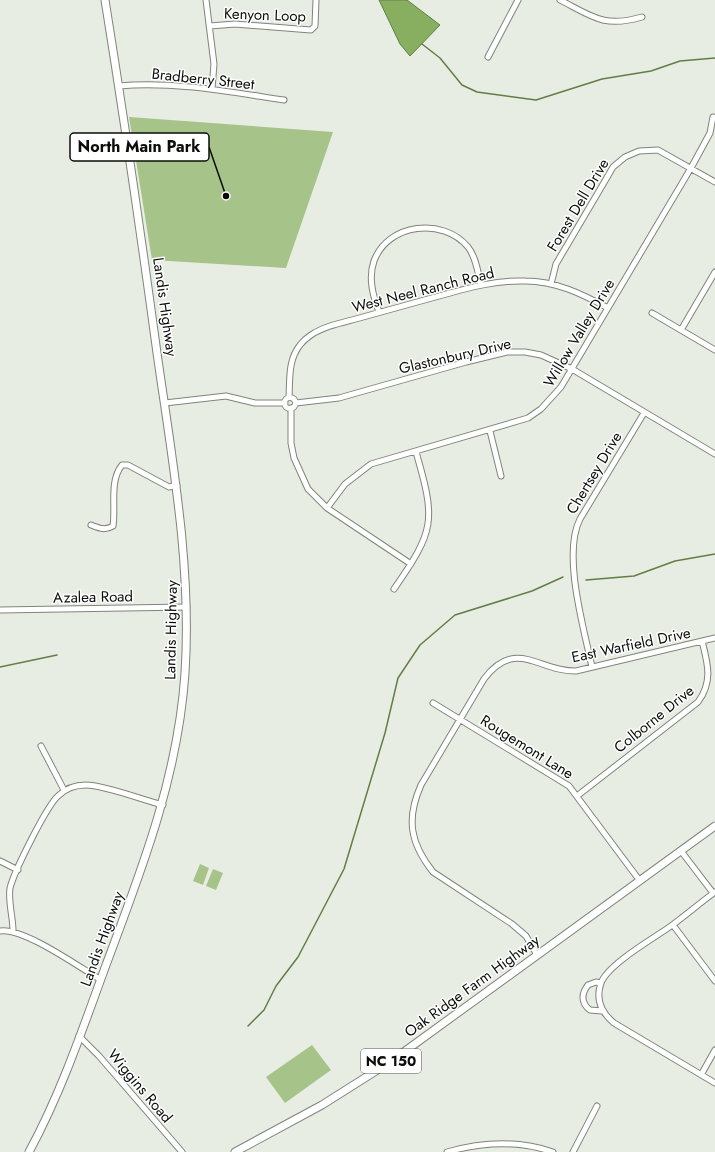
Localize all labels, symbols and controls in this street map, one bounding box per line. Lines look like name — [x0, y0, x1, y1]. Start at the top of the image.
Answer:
street label: Kenyon Loop — [224, 3, 307, 27]
street label: Bradberry Street — [151, 63, 256, 95]
callout: North Main Park — [70, 133, 209, 161]
text: North Main Park — [78, 135, 201, 158]
street label: Forest Dell Drive — [542, 154, 615, 256]
street label: Landis Highway — [147, 256, 183, 358]
street label: West Neel Ranch Road — [350, 262, 496, 318]
street label: Willow Valley Drive — [538, 274, 620, 391]
street label: Glastonbury Drive — [397, 332, 514, 380]
street label: Chertsey Drive — [561, 427, 627, 518]
street label: Landis Highway — [159, 580, 183, 680]
street label: Azalea Road — [53, 585, 133, 609]
street label: East Warfield Drive — [569, 622, 693, 668]
street label: Colborne Drive — [609, 680, 699, 758]
street label: Rougemont Lane — [476, 710, 578, 785]
street label: Landis Highway — [75, 888, 130, 990]
street label: Oak Ridge Farm Highway — [400, 929, 544, 1043]
street label: Wiggins Road — [102, 1044, 178, 1128]
road number: NC 150 — [361, 1049, 421, 1073]

